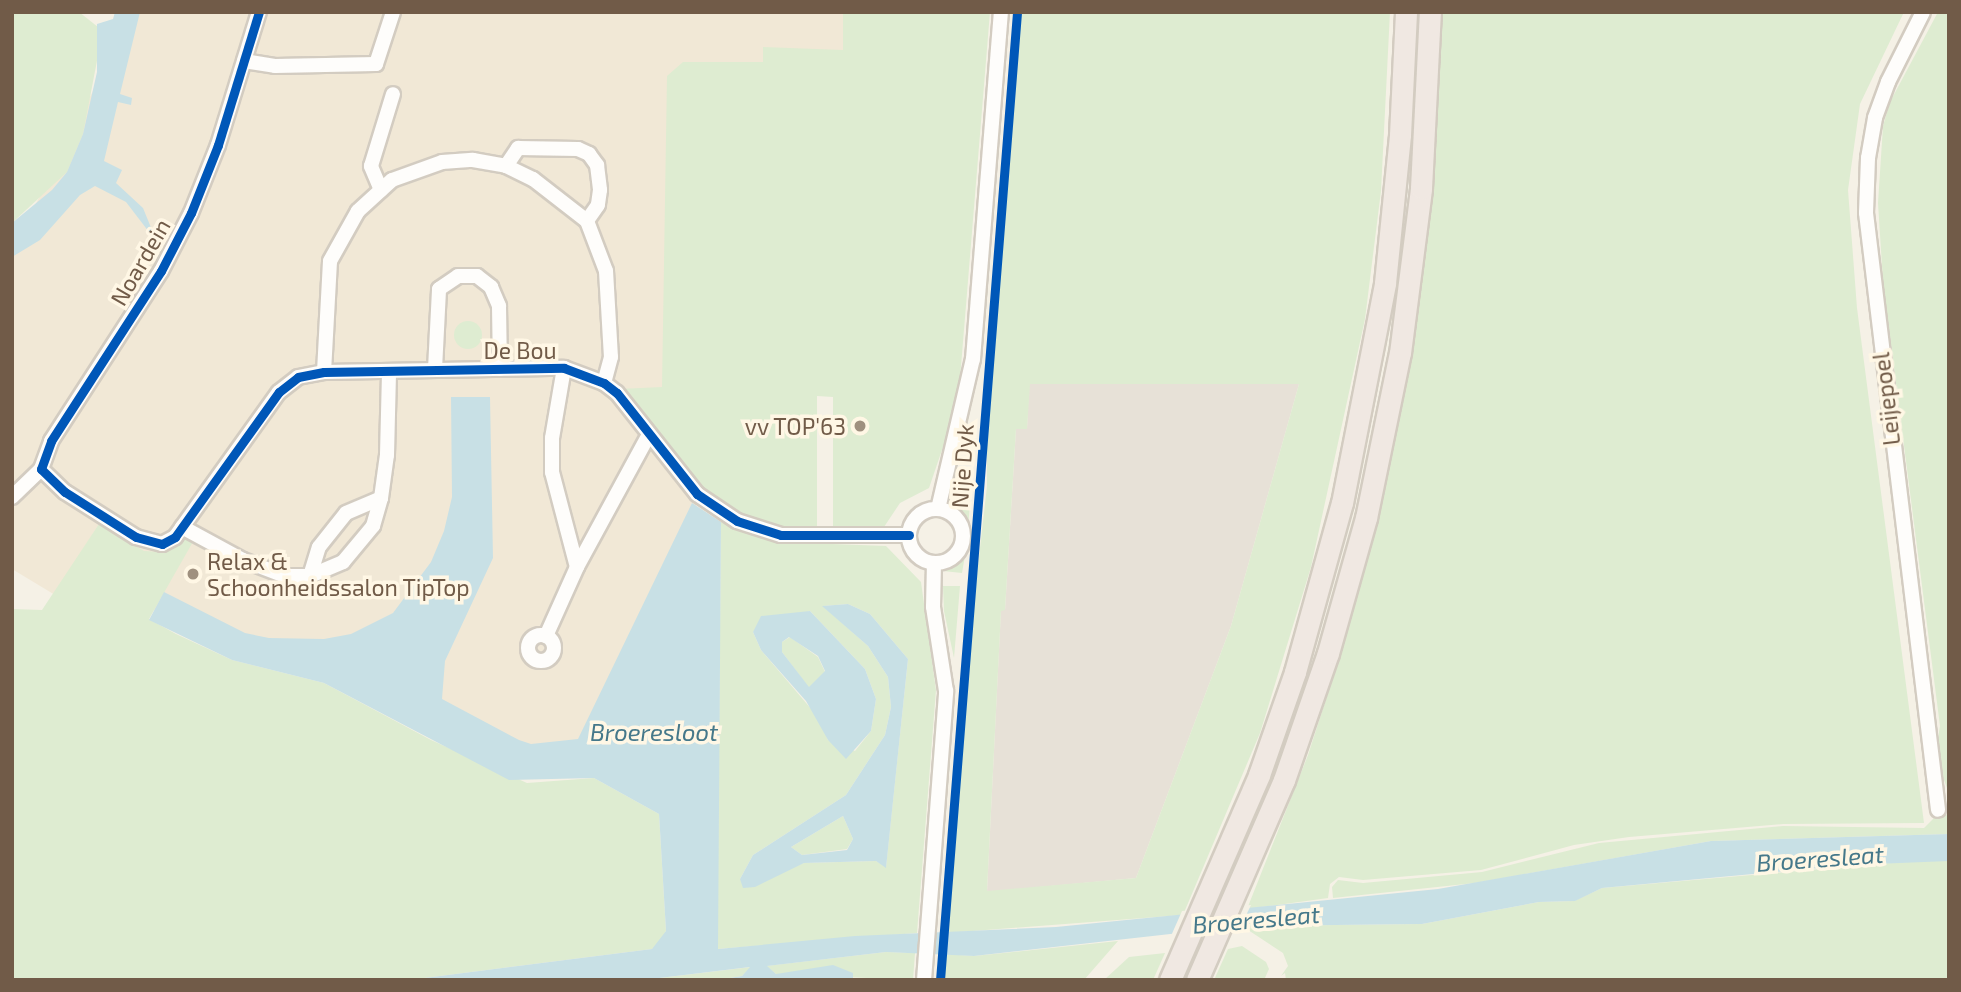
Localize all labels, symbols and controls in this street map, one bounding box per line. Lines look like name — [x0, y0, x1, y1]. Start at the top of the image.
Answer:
street label: Noardein — [104, 214, 176, 310]
street label: De Bou — [483, 336, 557, 364]
street label: Leijepoel — [1867, 351, 1905, 447]
place label: vv TOP'63 — [744, 412, 846, 440]
marker: vv TOP'63 — [852, 418, 868, 434]
street label: Nije Dyk — [945, 423, 979, 509]
place label: Relax & Schoonheidssalon TipTop — [207, 547, 470, 601]
marker: Relax & Schoonheidssalon TipTop — [185, 566, 201, 582]
water label: Broeresloot — [590, 718, 718, 746]
water label: Broeresleat — [1755, 839, 1885, 877]
water label: Broeresleat — [1191, 899, 1321, 939]

